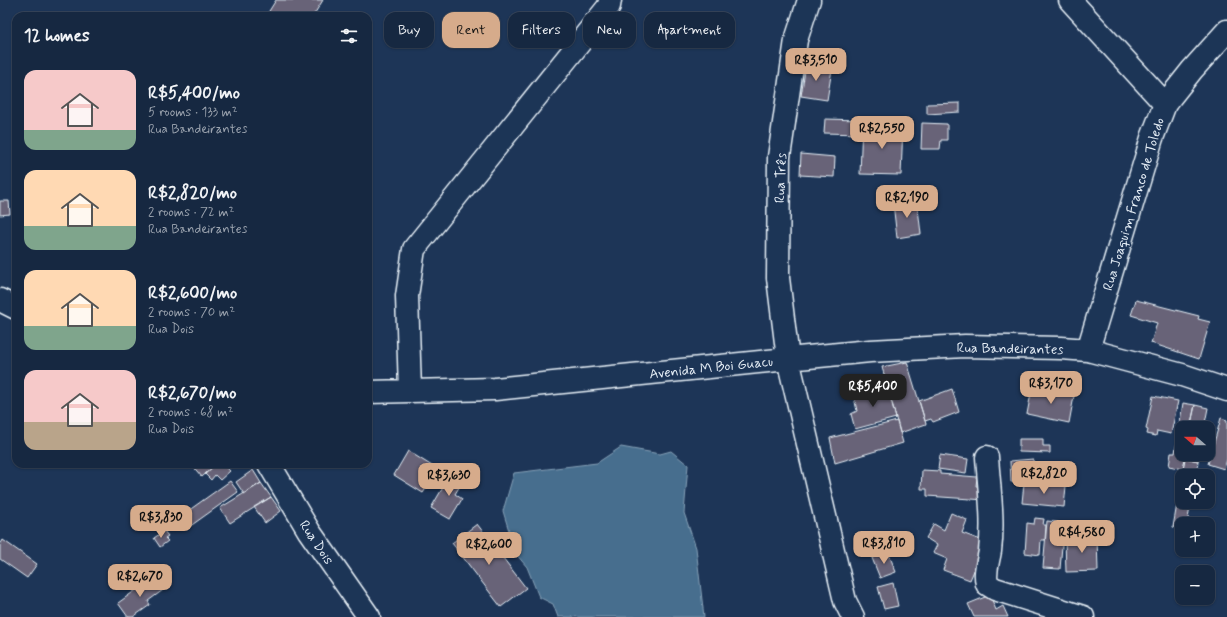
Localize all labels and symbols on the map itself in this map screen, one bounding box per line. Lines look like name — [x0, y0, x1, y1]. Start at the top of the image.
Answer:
pin: R$3,510 — [779, 48, 853, 82]
pin: R$2,550 — [845, 116, 919, 150]
street label: Rua Joaquim Franco de Toledo — [1099, 116, 1169, 293]
street label: Rua Três — [771, 153, 791, 204]
pin: R$2,190 — [870, 185, 944, 219]
street label: Rua Bandeirantes — [956, 339, 1064, 359]
street label: Avenida M Boi Guacu — [648, 353, 774, 383]
pin: R$3,170 — [1014, 371, 1088, 405]
pin: R$5,400 — [836, 374, 910, 408]
north arrow — [1175, 421, 1215, 461]
pin: R$2,820 — [1007, 461, 1081, 495]
pin: R$3,630 — [412, 463, 486, 497]
pin: R$3,830 — [124, 505, 198, 539]
street label: Rua Dois — [295, 517, 337, 568]
pin: R$4,580 — [1045, 520, 1119, 554]
pin: R$3,810 — [847, 531, 921, 565]
pin: R$2,600 — [452, 532, 526, 566]
pin: R$2,670 — [103, 564, 177, 598]

